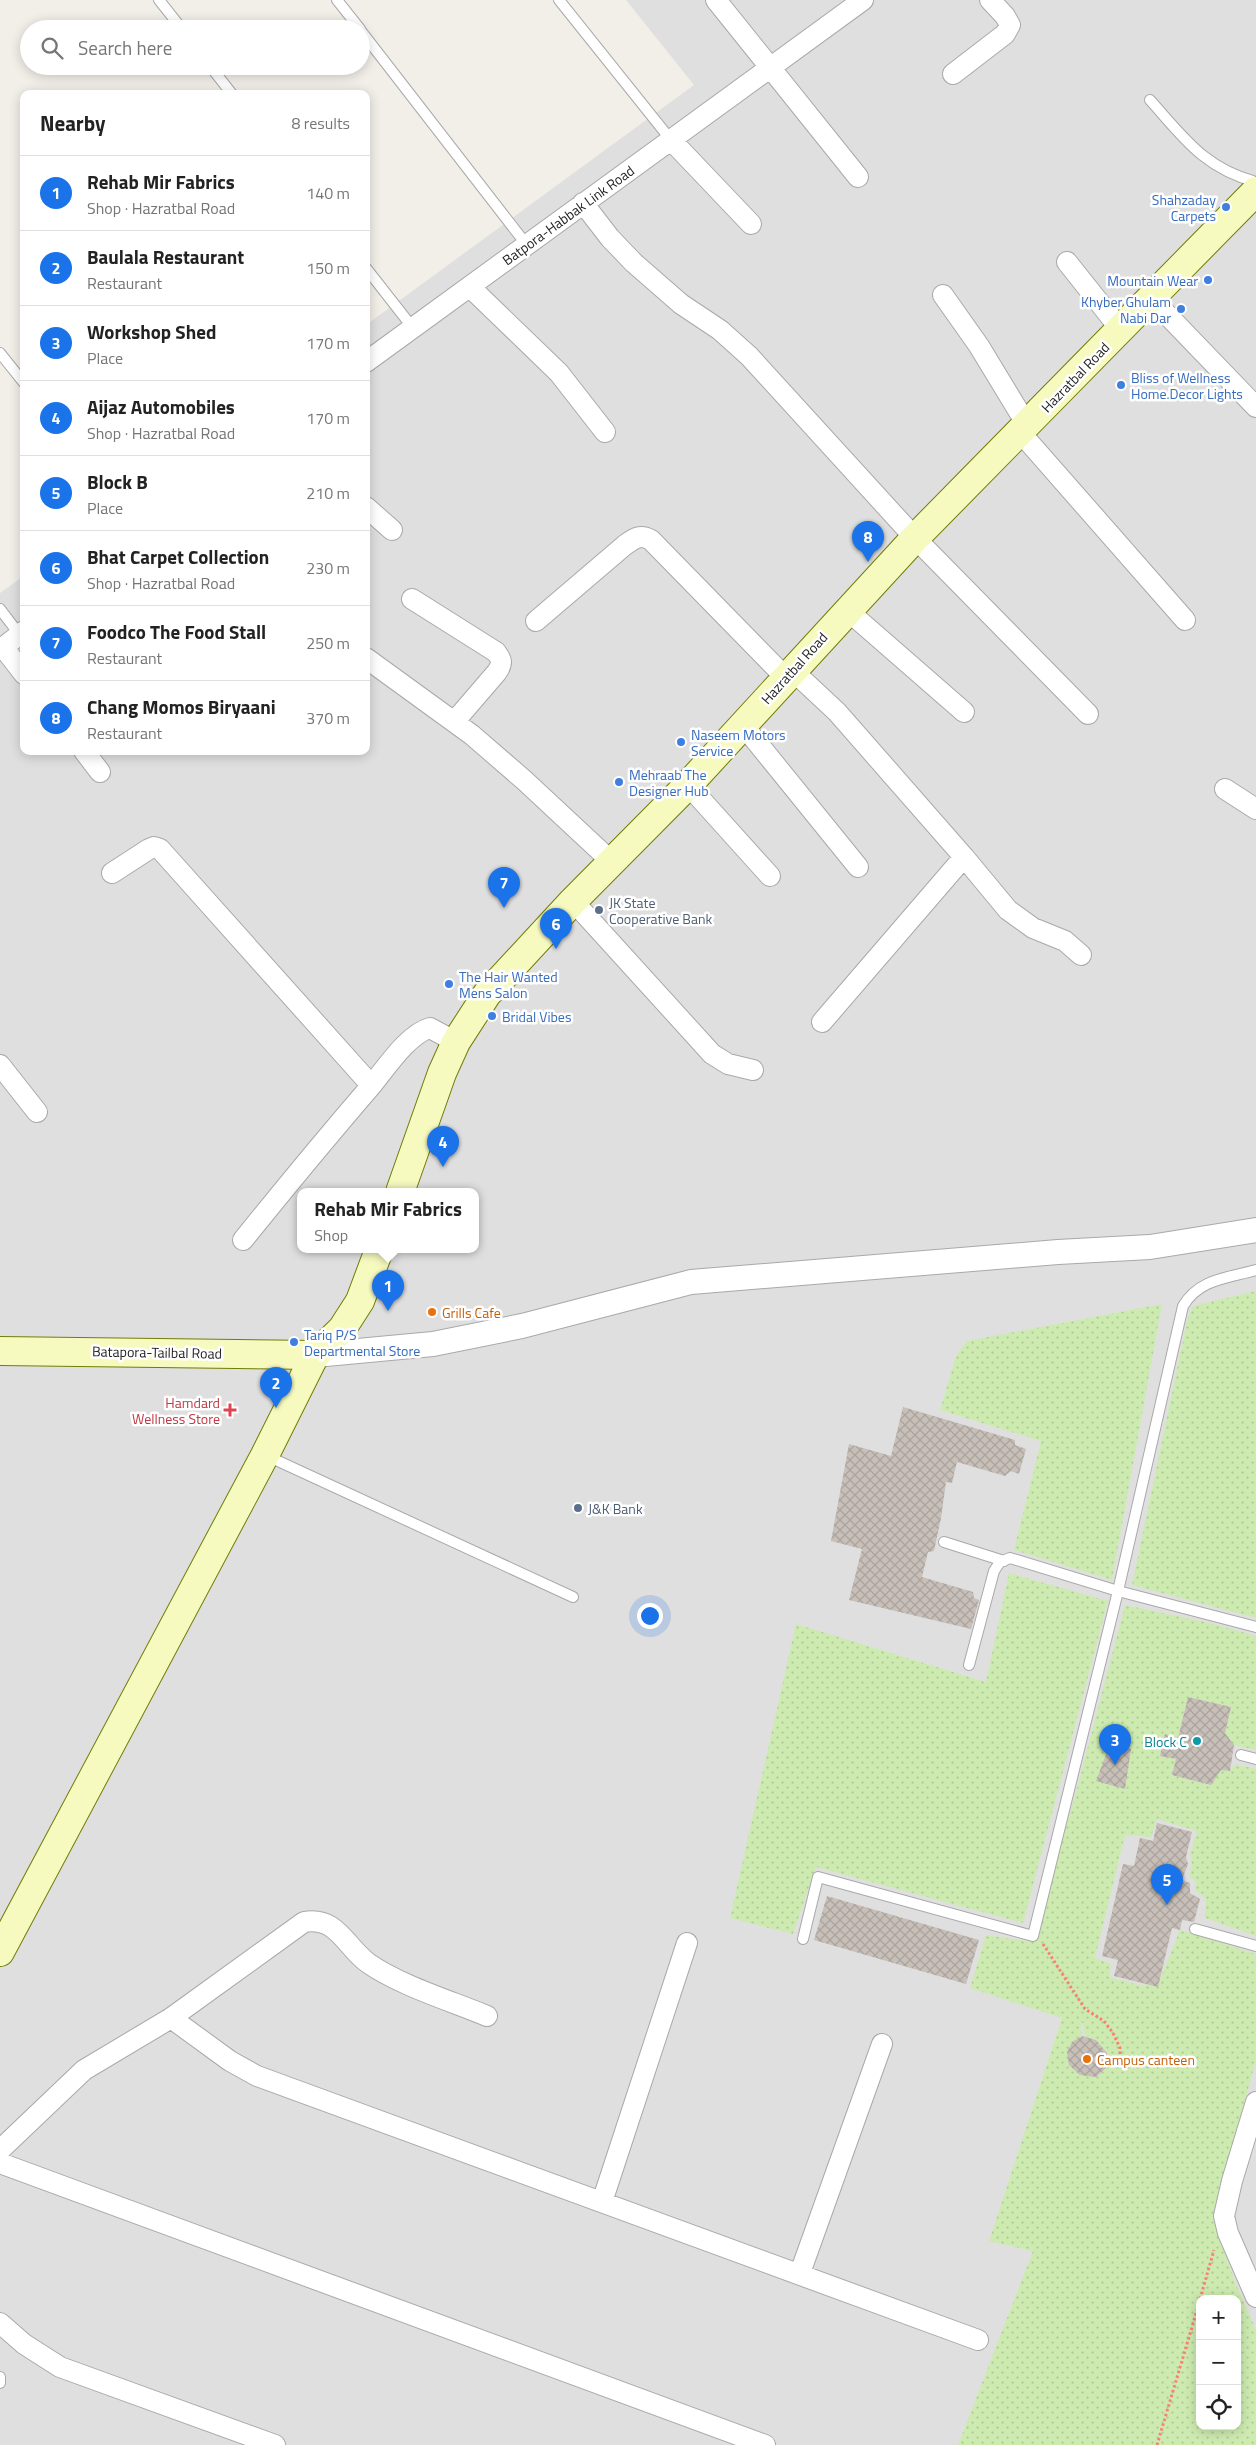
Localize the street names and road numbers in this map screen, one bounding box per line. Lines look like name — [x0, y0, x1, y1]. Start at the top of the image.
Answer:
street label: Batpora-Habbak Link Road — [498, 160, 638, 270]
street label: Hazratbal Road — [1036, 337, 1114, 417]
street label: Hazratbal Road — [756, 627, 832, 709]
street label: Batapora-Tailbal Road — [92, 1340, 222, 1364]

